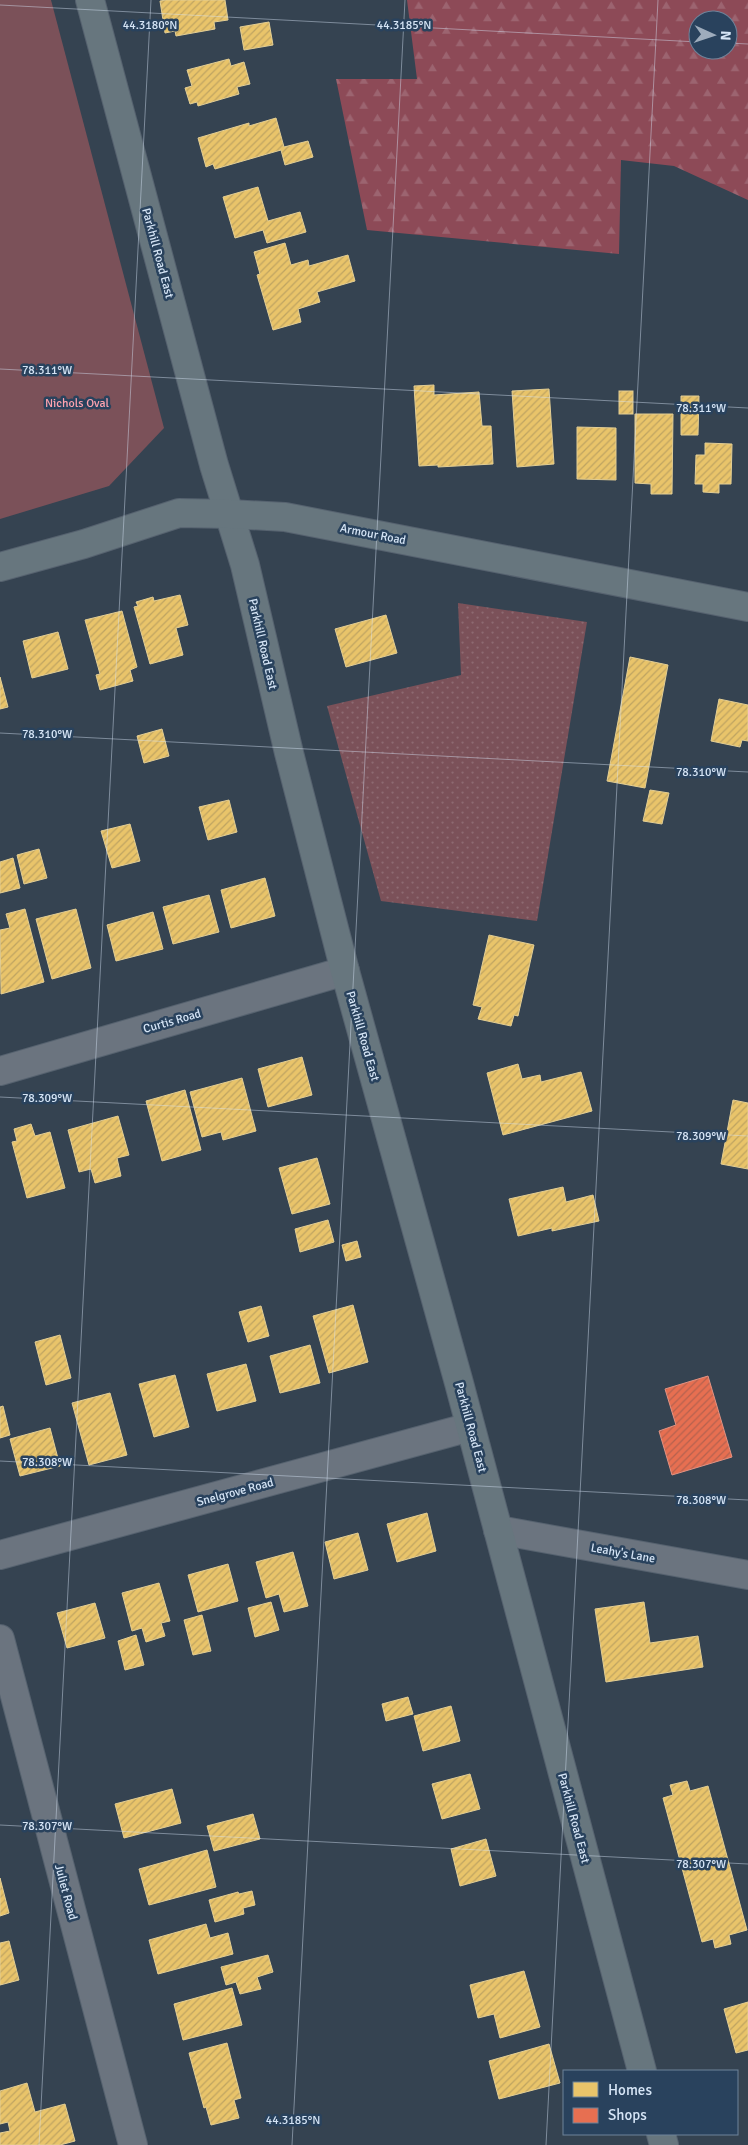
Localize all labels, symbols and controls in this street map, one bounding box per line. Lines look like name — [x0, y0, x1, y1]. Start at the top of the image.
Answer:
north arrow — [688, 10, 738, 60]
text: 44.3180°N — [123, 18, 177, 33]
text: 44.3185°N — [377, 18, 431, 33]
text: N — [717, 30, 734, 41]
street label: Parkhill Road East — [138, 206, 177, 300]
text: 78.311°W — [22, 363, 72, 378]
park label: Nichols Oval — [45, 396, 110, 411]
text: 78.311°W — [676, 401, 726, 416]
street label: Armour Road — [339, 521, 407, 548]
street label: Parkhill Road East — [245, 597, 280, 691]
text: 78.310°W — [22, 727, 72, 742]
text: 78.310°W — [676, 765, 726, 780]
street label: Parkhill Road East — [342, 989, 383, 1083]
street label: Curtis Road — [141, 1006, 203, 1037]
text: 78.309°W — [22, 1091, 72, 1106]
text: 78.309°W — [676, 1129, 726, 1144]
street label: Parkhill Road East — [451, 1380, 490, 1474]
text: 78.308°W — [22, 1455, 72, 1470]
street label: Snelgrove Road — [195, 1475, 275, 1510]
text: 78.308°W — [676, 1493, 726, 1508]
street label: Leahy's Lane — [590, 1540, 656, 1567]
street label: Parkhill Road East — [554, 1771, 593, 1865]
text: 78.307°W — [22, 1819, 72, 1834]
text: 78.307°W — [676, 1857, 726, 1872]
street label: Juliet Road — [51, 1863, 80, 1922]
legend — [563, 2070, 738, 2135]
text: Homes — [608, 2081, 652, 2099]
text: Shops — [608, 2106, 647, 2124]
text: 44.3185°N — [266, 2113, 320, 2128]

